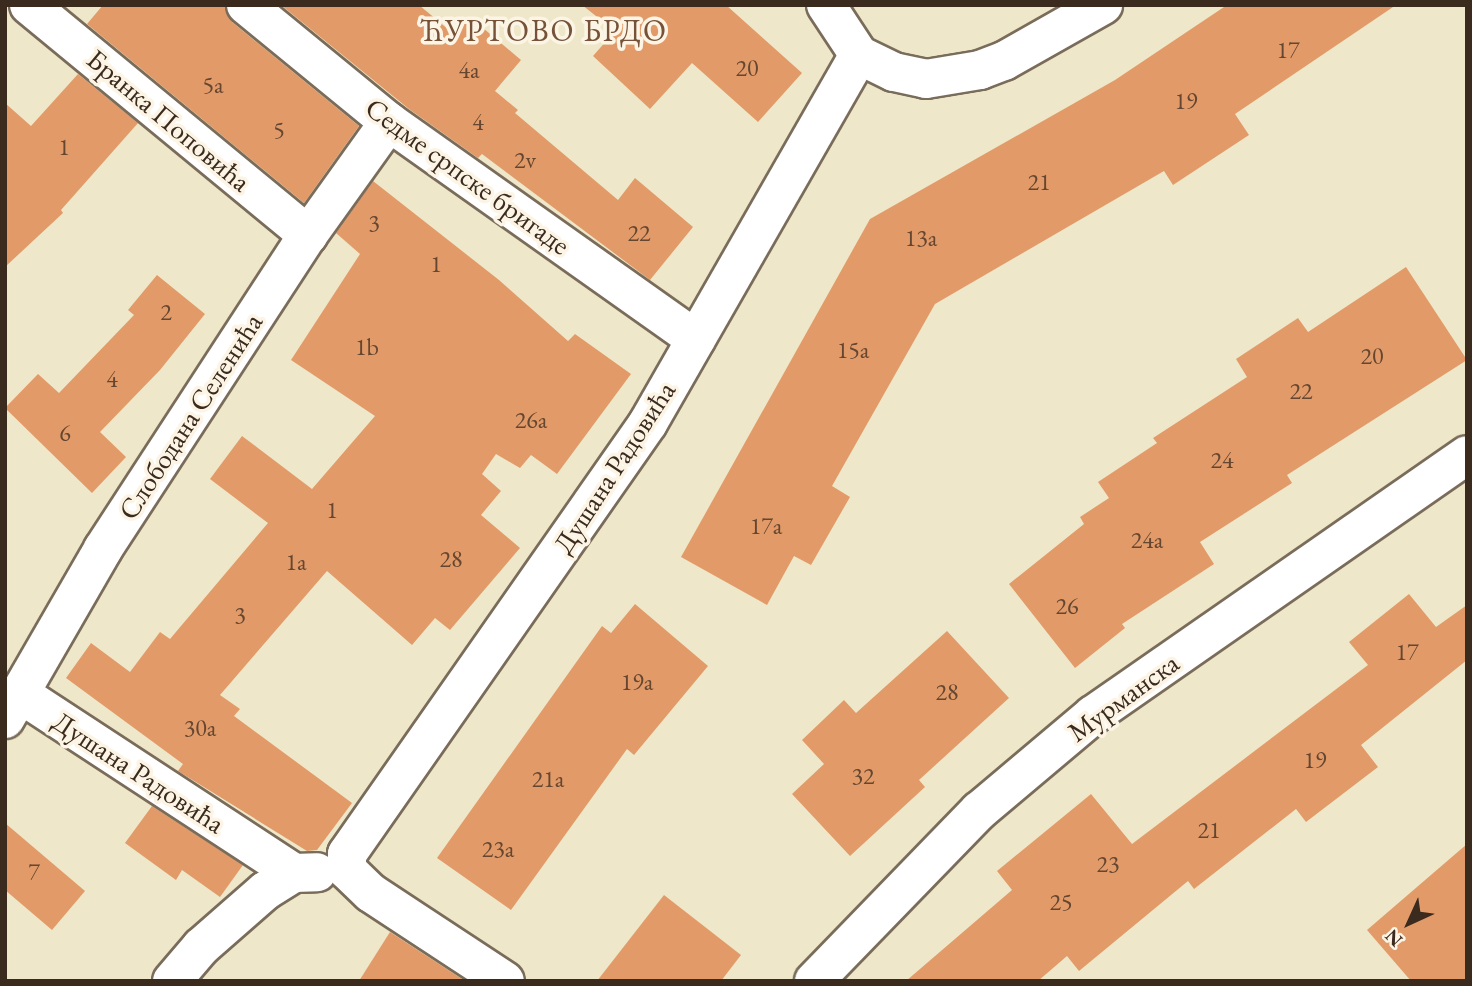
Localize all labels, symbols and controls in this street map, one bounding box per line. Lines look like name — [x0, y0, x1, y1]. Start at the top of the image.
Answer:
district label: ЋУРТОВО БРДО — [422, 13, 666, 49]
house number: 17 — [1276, 36, 1300, 64]
street label: Бранка Поповића — [80, 42, 258, 198]
house number: 20 — [735, 54, 759, 82]
house number: 4a — [458, 56, 480, 84]
house number: 5a — [202, 71, 224, 99]
house number: 19 — [1174, 87, 1198, 115]
street label: Седме српске бригаде — [359, 90, 577, 262]
house number: 4 — [472, 108, 484, 136]
house number: 5 — [273, 116, 285, 144]
house number: 1 — [58, 133, 70, 161]
house number: 2v — [514, 146, 536, 174]
house number: 21 — [1027, 168, 1051, 196]
house number: 3 — [368, 209, 380, 237]
house number: 22 — [627, 219, 651, 247]
house number: 13a — [905, 224, 937, 252]
house number: 1 — [430, 250, 442, 278]
house number: 2 — [160, 298, 172, 326]
street label: Слободана Селенића — [111, 307, 269, 525]
house number: 1b — [355, 333, 379, 361]
house number: 15a — [837, 336, 869, 364]
house number: 20 — [1360, 342, 1384, 370]
house number: 4 — [106, 365, 118, 393]
street label: Душана Радовића — [546, 375, 682, 559]
house number: 22 — [1289, 377, 1313, 405]
house number: 26a — [515, 406, 547, 434]
house number: 6 — [59, 419, 71, 447]
house number: 24 — [1210, 446, 1234, 474]
house number: 1 — [326, 496, 338, 524]
house number: 17a — [750, 512, 782, 540]
house number: 24a — [1131, 526, 1163, 554]
house number: 28 — [439, 545, 463, 573]
house number: 1a — [285, 548, 307, 576]
house number: 26 — [1055, 592, 1079, 620]
house number: 3 — [234, 601, 246, 629]
house number: 17 — [1395, 638, 1419, 666]
street label: Мурманска — [1061, 645, 1185, 749]
house number: 19a — [621, 668, 653, 696]
house number: 28 — [935, 678, 959, 706]
street label: Душана Радовића — [47, 704, 231, 840]
house number: 30a — [184, 714, 216, 742]
house number: 19 — [1303, 746, 1327, 774]
house number: 32 — [851, 762, 875, 790]
house number: 21a — [532, 765, 564, 793]
house number: 21 — [1197, 816, 1221, 844]
house number: 23a — [482, 835, 514, 863]
house number: 23 — [1096, 850, 1120, 878]
house number: 7 — [28, 858, 40, 886]
house number: 25 — [1049, 888, 1073, 916]
north arrow — [1374, 888, 1444, 958]
text: N — [1380, 924, 1408, 952]

